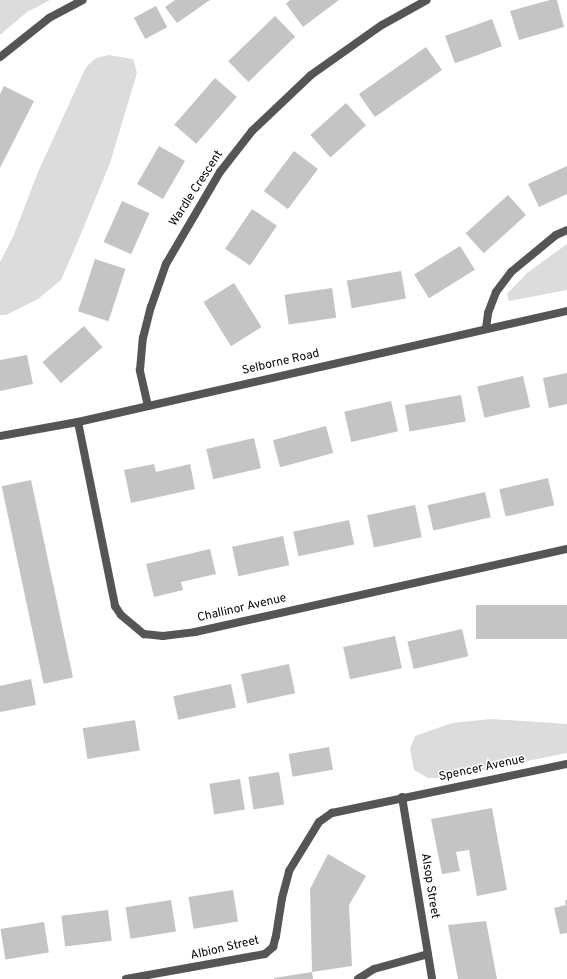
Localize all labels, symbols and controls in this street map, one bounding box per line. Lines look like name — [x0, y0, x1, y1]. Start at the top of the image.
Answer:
street label: Wardle Crescent — [167, 148, 227, 230]
street label: Selborne Road — [241, 347, 321, 379]
street label: Challinor Avenue — [196, 592, 288, 626]
street label: Spencer Avenue — [437, 753, 527, 785]
street label: Alsop Street — [417, 852, 441, 920]
street label: Albion Street — [189, 934, 261, 964]

